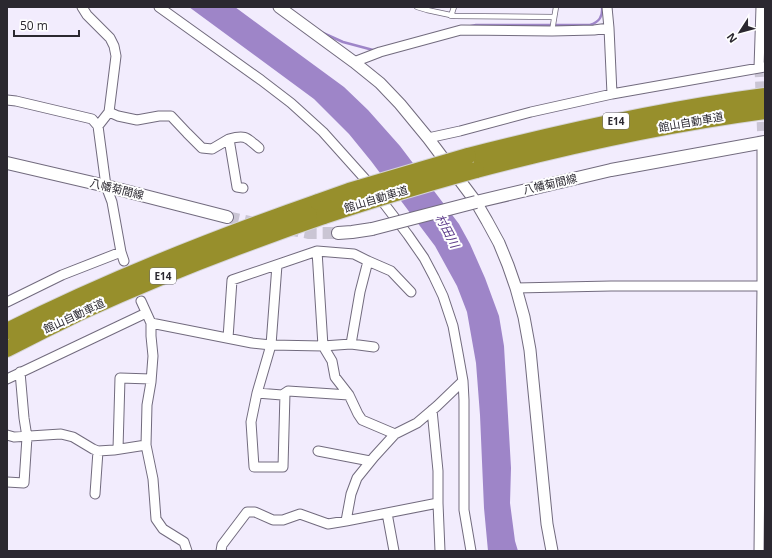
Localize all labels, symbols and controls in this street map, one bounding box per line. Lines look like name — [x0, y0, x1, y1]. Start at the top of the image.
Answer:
scale bar — [14, 12, 79, 38]
north arrow — [720, 12, 760, 52]
text: 50 m — [20, 17, 48, 34]
text: N — [723, 30, 740, 46]
street label: 館山自動車道 — [657, 108, 725, 135]
road number: E14 — [603, 113, 629, 129]
street label: 八幡菊間線 — [521, 170, 578, 197]
street label: 八幡菊間線 — [89, 175, 146, 202]
street label: 館山自動車道 — [342, 182, 410, 215]
water label: 村田川 — [431, 211, 464, 252]
road number: E14 — [150, 268, 176, 284]
street label: 館山自動車道 — [41, 295, 107, 336]

